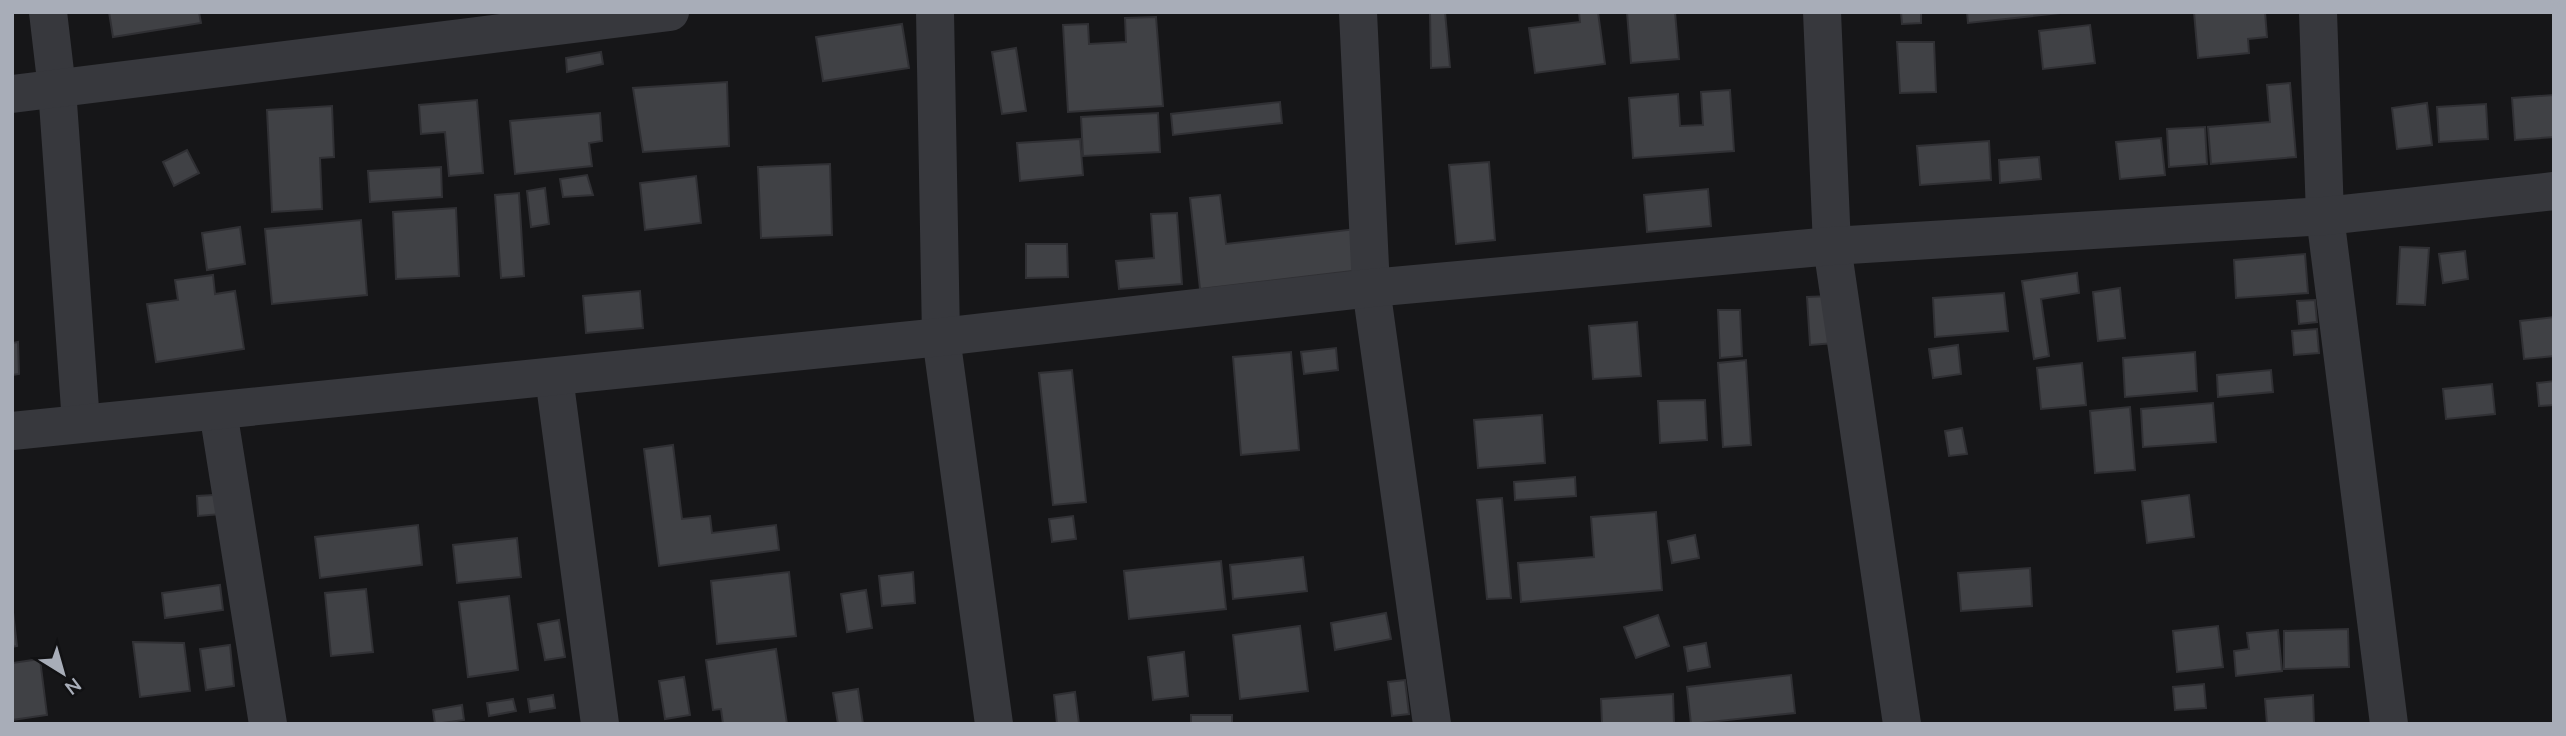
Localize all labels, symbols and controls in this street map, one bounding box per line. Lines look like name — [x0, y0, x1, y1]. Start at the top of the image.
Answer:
north arrow — [28, 638, 98, 708]
text: N — [59, 671, 86, 700]

